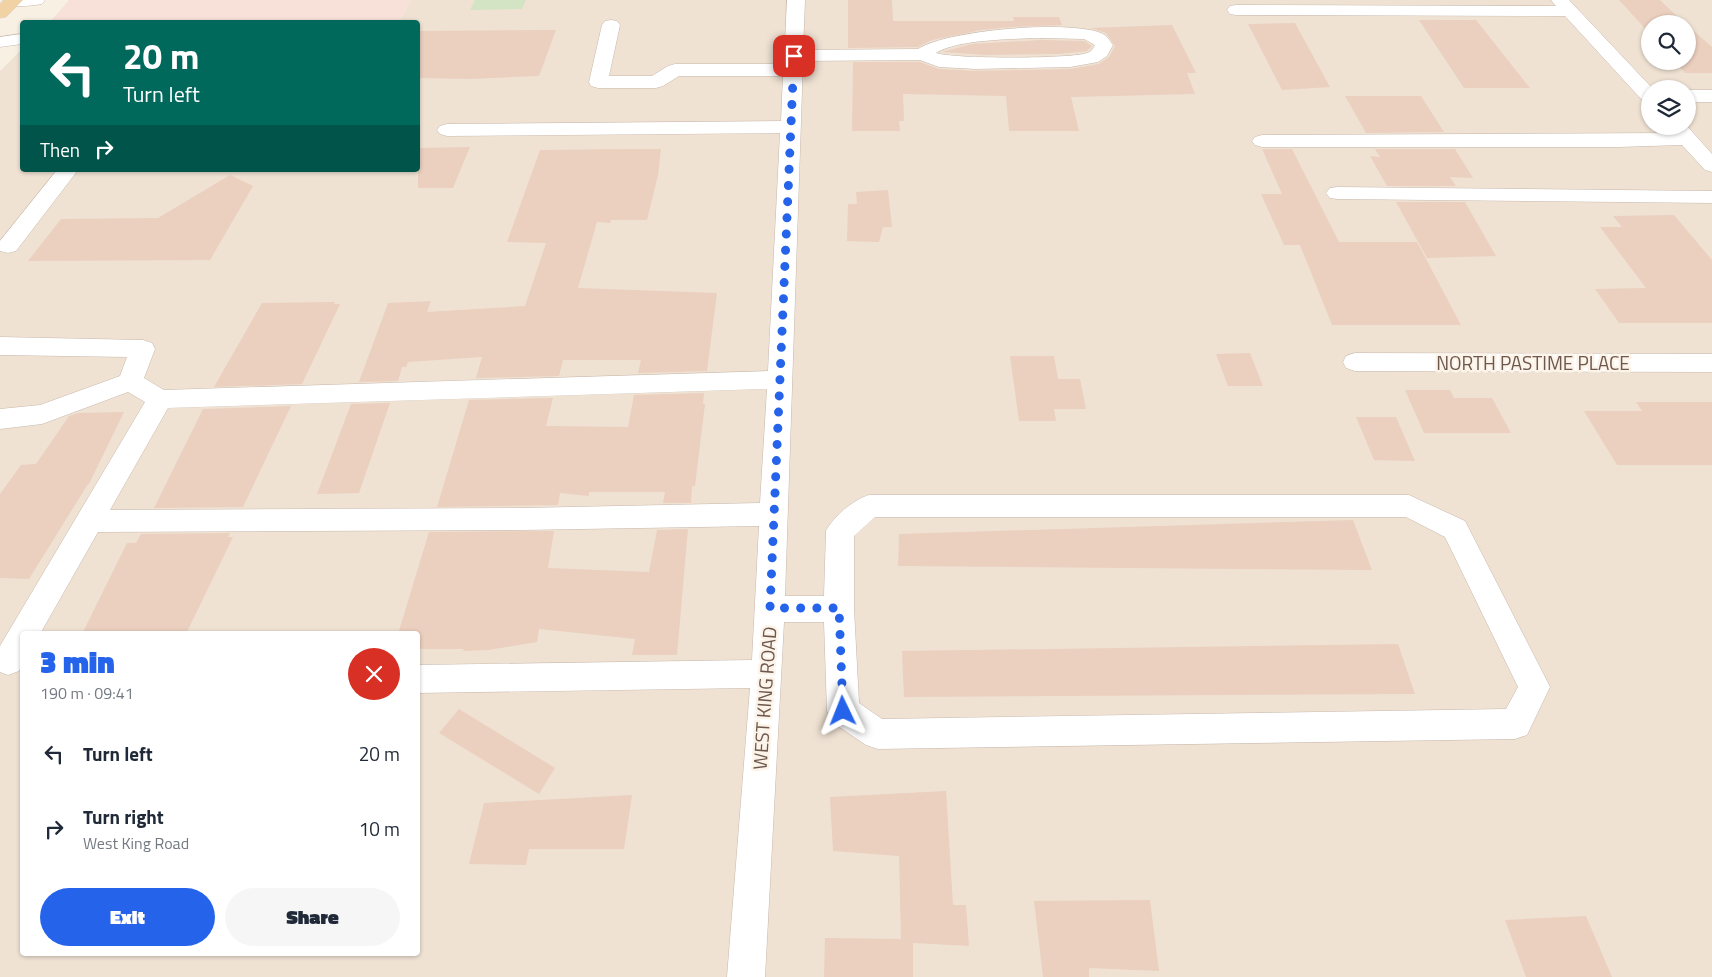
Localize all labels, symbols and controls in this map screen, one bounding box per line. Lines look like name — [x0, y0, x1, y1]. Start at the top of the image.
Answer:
map controls — [1641, 15, 1696, 135]
button: search — [1641, 15, 1696, 70]
text: 20 m — [123, 29, 199, 83]
pin — [773, 35, 815, 77]
icon: left — [40, 40, 105, 105]
icon: arrive — [780, 42, 808, 70]
text: Turn left — [123, 77, 200, 111]
button: layers — [1641, 80, 1696, 135]
text: Then — [40, 135, 80, 164]
icon: right — [90, 135, 118, 163]
street label: NORTH PASTIME PLACE — [1436, 348, 1630, 377]
street label: WEST KING ROAD — [745, 625, 783, 771]
text: 3 min — [40, 639, 115, 685]
button: close — [348, 648, 400, 700]
text: 190 m · 09:41 — [40, 681, 134, 705]
position arrow — [816, 684, 868, 736]
text: Turn left — [83, 739, 153, 768]
text: 20 m — [359, 739, 400, 768]
icon: left — [40, 740, 68, 768]
text: Turn right — [83, 802, 164, 831]
text: 10 m — [359, 814, 400, 843]
icon: right — [40, 815, 68, 843]
text: West King Road — [83, 831, 189, 855]
button: Exit — [40, 888, 215, 946]
button: Share — [225, 888, 400, 946]

